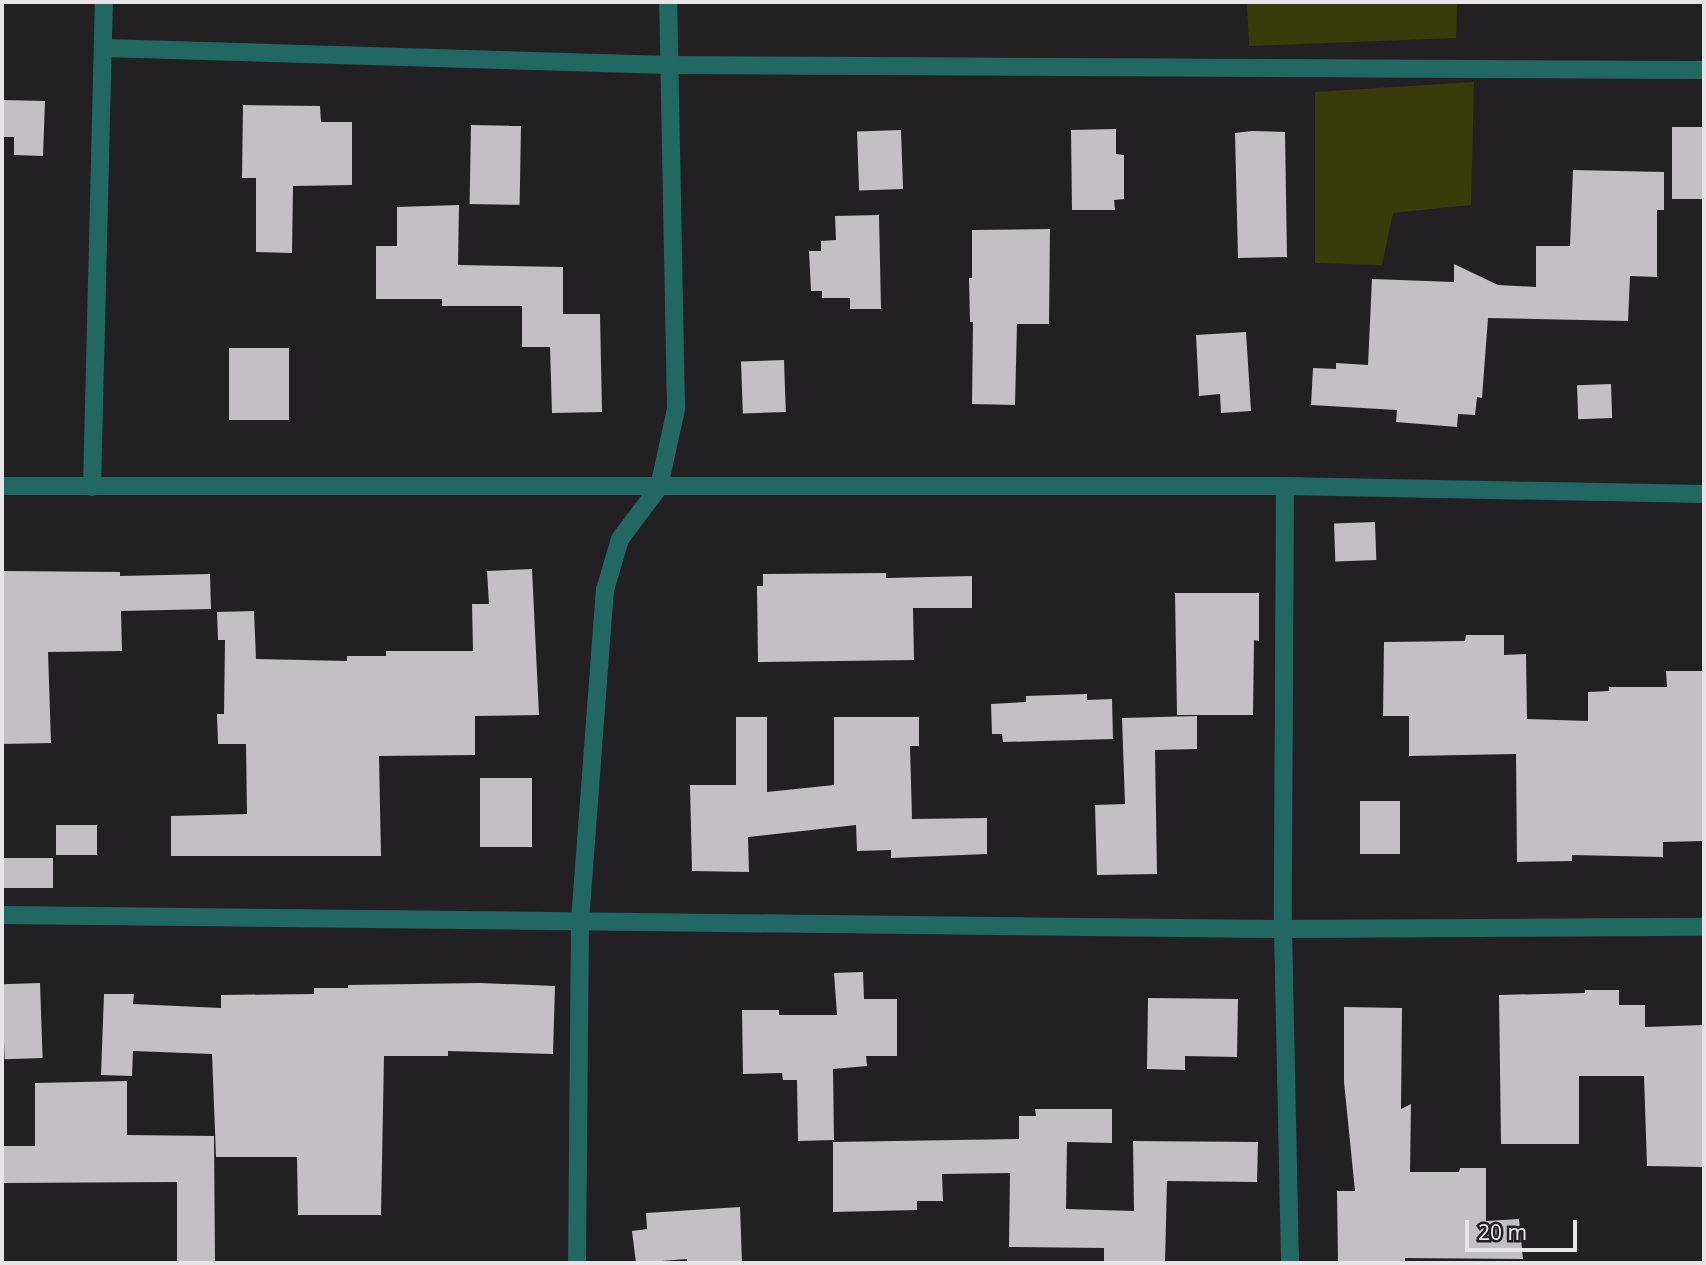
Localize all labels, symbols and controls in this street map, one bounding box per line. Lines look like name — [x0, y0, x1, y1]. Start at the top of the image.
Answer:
scale bar — [1468, 1206, 1580, 1250]
text: 20 m — [1478, 1218, 1527, 1246]

